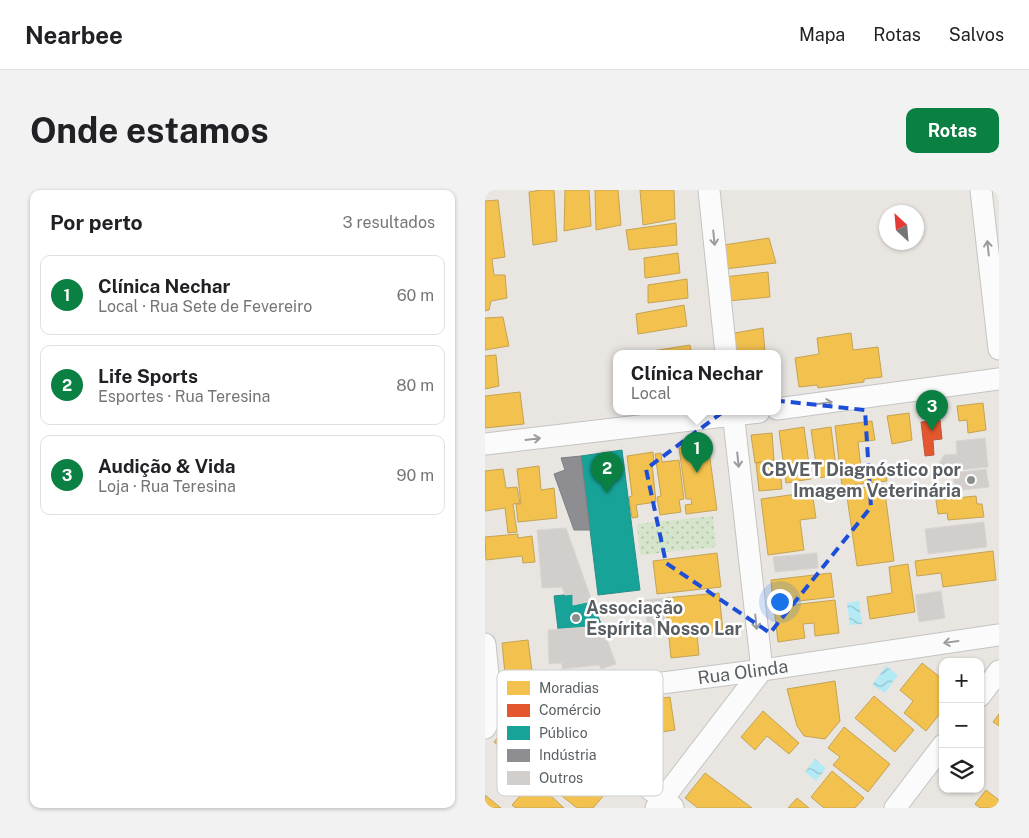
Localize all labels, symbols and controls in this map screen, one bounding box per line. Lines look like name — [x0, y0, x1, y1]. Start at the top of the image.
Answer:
text: Nearbee — [25, 21, 123, 49]
text: Mapa — [799, 24, 845, 45]
text: Rotas — [873, 24, 921, 45]
text: Salvos — [949, 24, 1004, 45]
button: Rotas — [906, 108, 999, 153]
text: Onde estamos — [30, 110, 269, 151]
north arrow — [879, 205, 924, 250]
text: Por perto — [50, 210, 143, 235]
text: 3 resultados — [343, 213, 435, 232]
one-way arrow — [709, 230, 719, 246]
one-way arrow — [983, 241, 993, 257]
text: Clínica Nechar — [98, 275, 230, 297]
text: 1 — [64, 286, 70, 305]
text: 60 m — [397, 286, 434, 305]
text: Local · Rua Sete de Fevereiro — [98, 297, 312, 316]
popup — [613, 350, 781, 415]
text: Clínica Nechar — [631, 362, 763, 384]
text: Life Sports — [98, 365, 198, 387]
text: 2 — [62, 376, 72, 395]
text: 80 m — [396, 376, 434, 395]
text: Local — [631, 384, 671, 403]
text: Esportes · Rua Teresina — [98, 387, 270, 406]
pin: 3 — [916, 390, 948, 431]
one-way arrow — [817, 398, 833, 408]
pin: 1 — [681, 432, 713, 473]
one-way arrow — [525, 434, 541, 444]
pin: 2 — [591, 452, 623, 493]
one-way arrow — [733, 452, 743, 468]
text: Audição & Vida — [98, 455, 235, 477]
place label: CBVET Diagnóstico por Imagem Veterinária — [762, 459, 962, 501]
text: 3 — [62, 466, 72, 485]
text: 90 m — [397, 466, 434, 485]
marker: CBVET Diagnóstico por Imagem Veterinária — [965, 474, 977, 486]
text: Loja · Rua Teresina — [98, 477, 236, 496]
your location — [767, 589, 793, 615]
place label: Associação Espírita Nosso Lar — [586, 597, 742, 639]
marker: Associação Espírita Nosso Lar — [570, 612, 582, 624]
one-way arrow — [751, 613, 761, 629]
one-way arrow — [943, 638, 959, 648]
street label: Rua Olinda — [696, 655, 789, 688]
map controls — [939, 658, 984, 793]
button: + — [939, 658, 984, 703]
legend — [497, 670, 663, 796]
text: Moradias — [539, 680, 599, 696]
text: Comércio — [539, 702, 601, 718]
button: − — [939, 703, 984, 748]
text: Público — [539, 725, 588, 741]
text: Indústria — [539, 747, 597, 763]
button: layers — [939, 748, 984, 793]
text: Outros — [539, 770, 583, 786]

